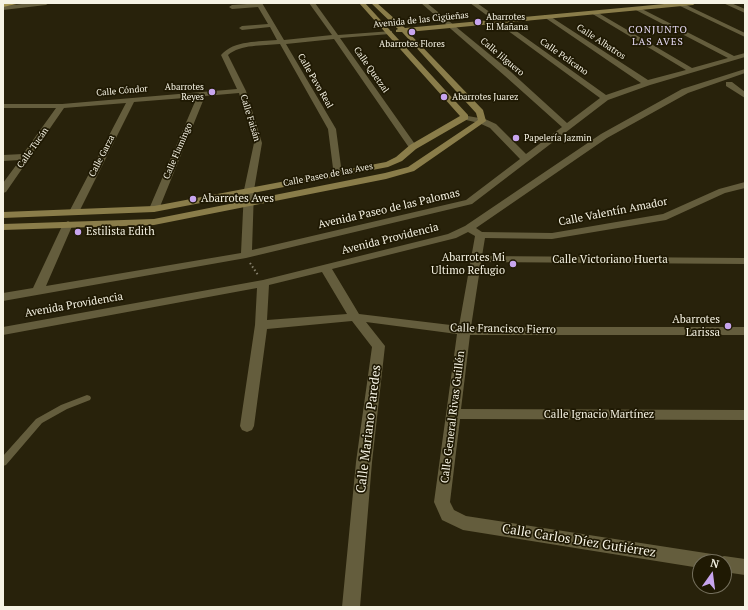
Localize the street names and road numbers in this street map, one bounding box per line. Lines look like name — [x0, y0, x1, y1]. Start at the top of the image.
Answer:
street label: Avenida de las Cigüeñas — [373, 10, 469, 30]
street label: Calle Albatros — [574, 22, 628, 62]
street label: Calle Jilguero — [478, 36, 526, 78]
street label: Calle Pelícano — [538, 36, 590, 78]
street label: Calle Quetzal — [351, 45, 391, 95]
street label: Calle Pavo Real — [295, 52, 335, 110]
street label: Calle Cóndor — [96, 83, 148, 99]
street label: Calle Faisán — [238, 93, 262, 143]
street label: Calle Flamingo — [161, 121, 195, 181]
street label: Calle Tucán — [15, 126, 51, 170]
street label: Calle Garza — [87, 133, 117, 179]
street label: Calle Paseo de las Aves — [282, 161, 374, 189]
street label: Avenida Paseo de las Palomas — [317, 186, 461, 232]
street label: Calle Valentín Amador — [557, 195, 669, 229]
street label: Avenida Providencia — [340, 221, 440, 257]
street label: Calle Victoriano Huerta — [552, 253, 668, 267]
street label: Avenida Providencia — [24, 290, 124, 320]
street label: Calle Francisco Fierro — [450, 321, 556, 337]
street label: Calle General Rivas Guillén — [438, 350, 468, 484]
street label: Calle Mariano Paredes — [353, 364, 385, 494]
street label: Calle Ignacio Martínez — [544, 408, 654, 422]
street label: Calle Carlos Díez Gutiérrez — [501, 521, 657, 561]

